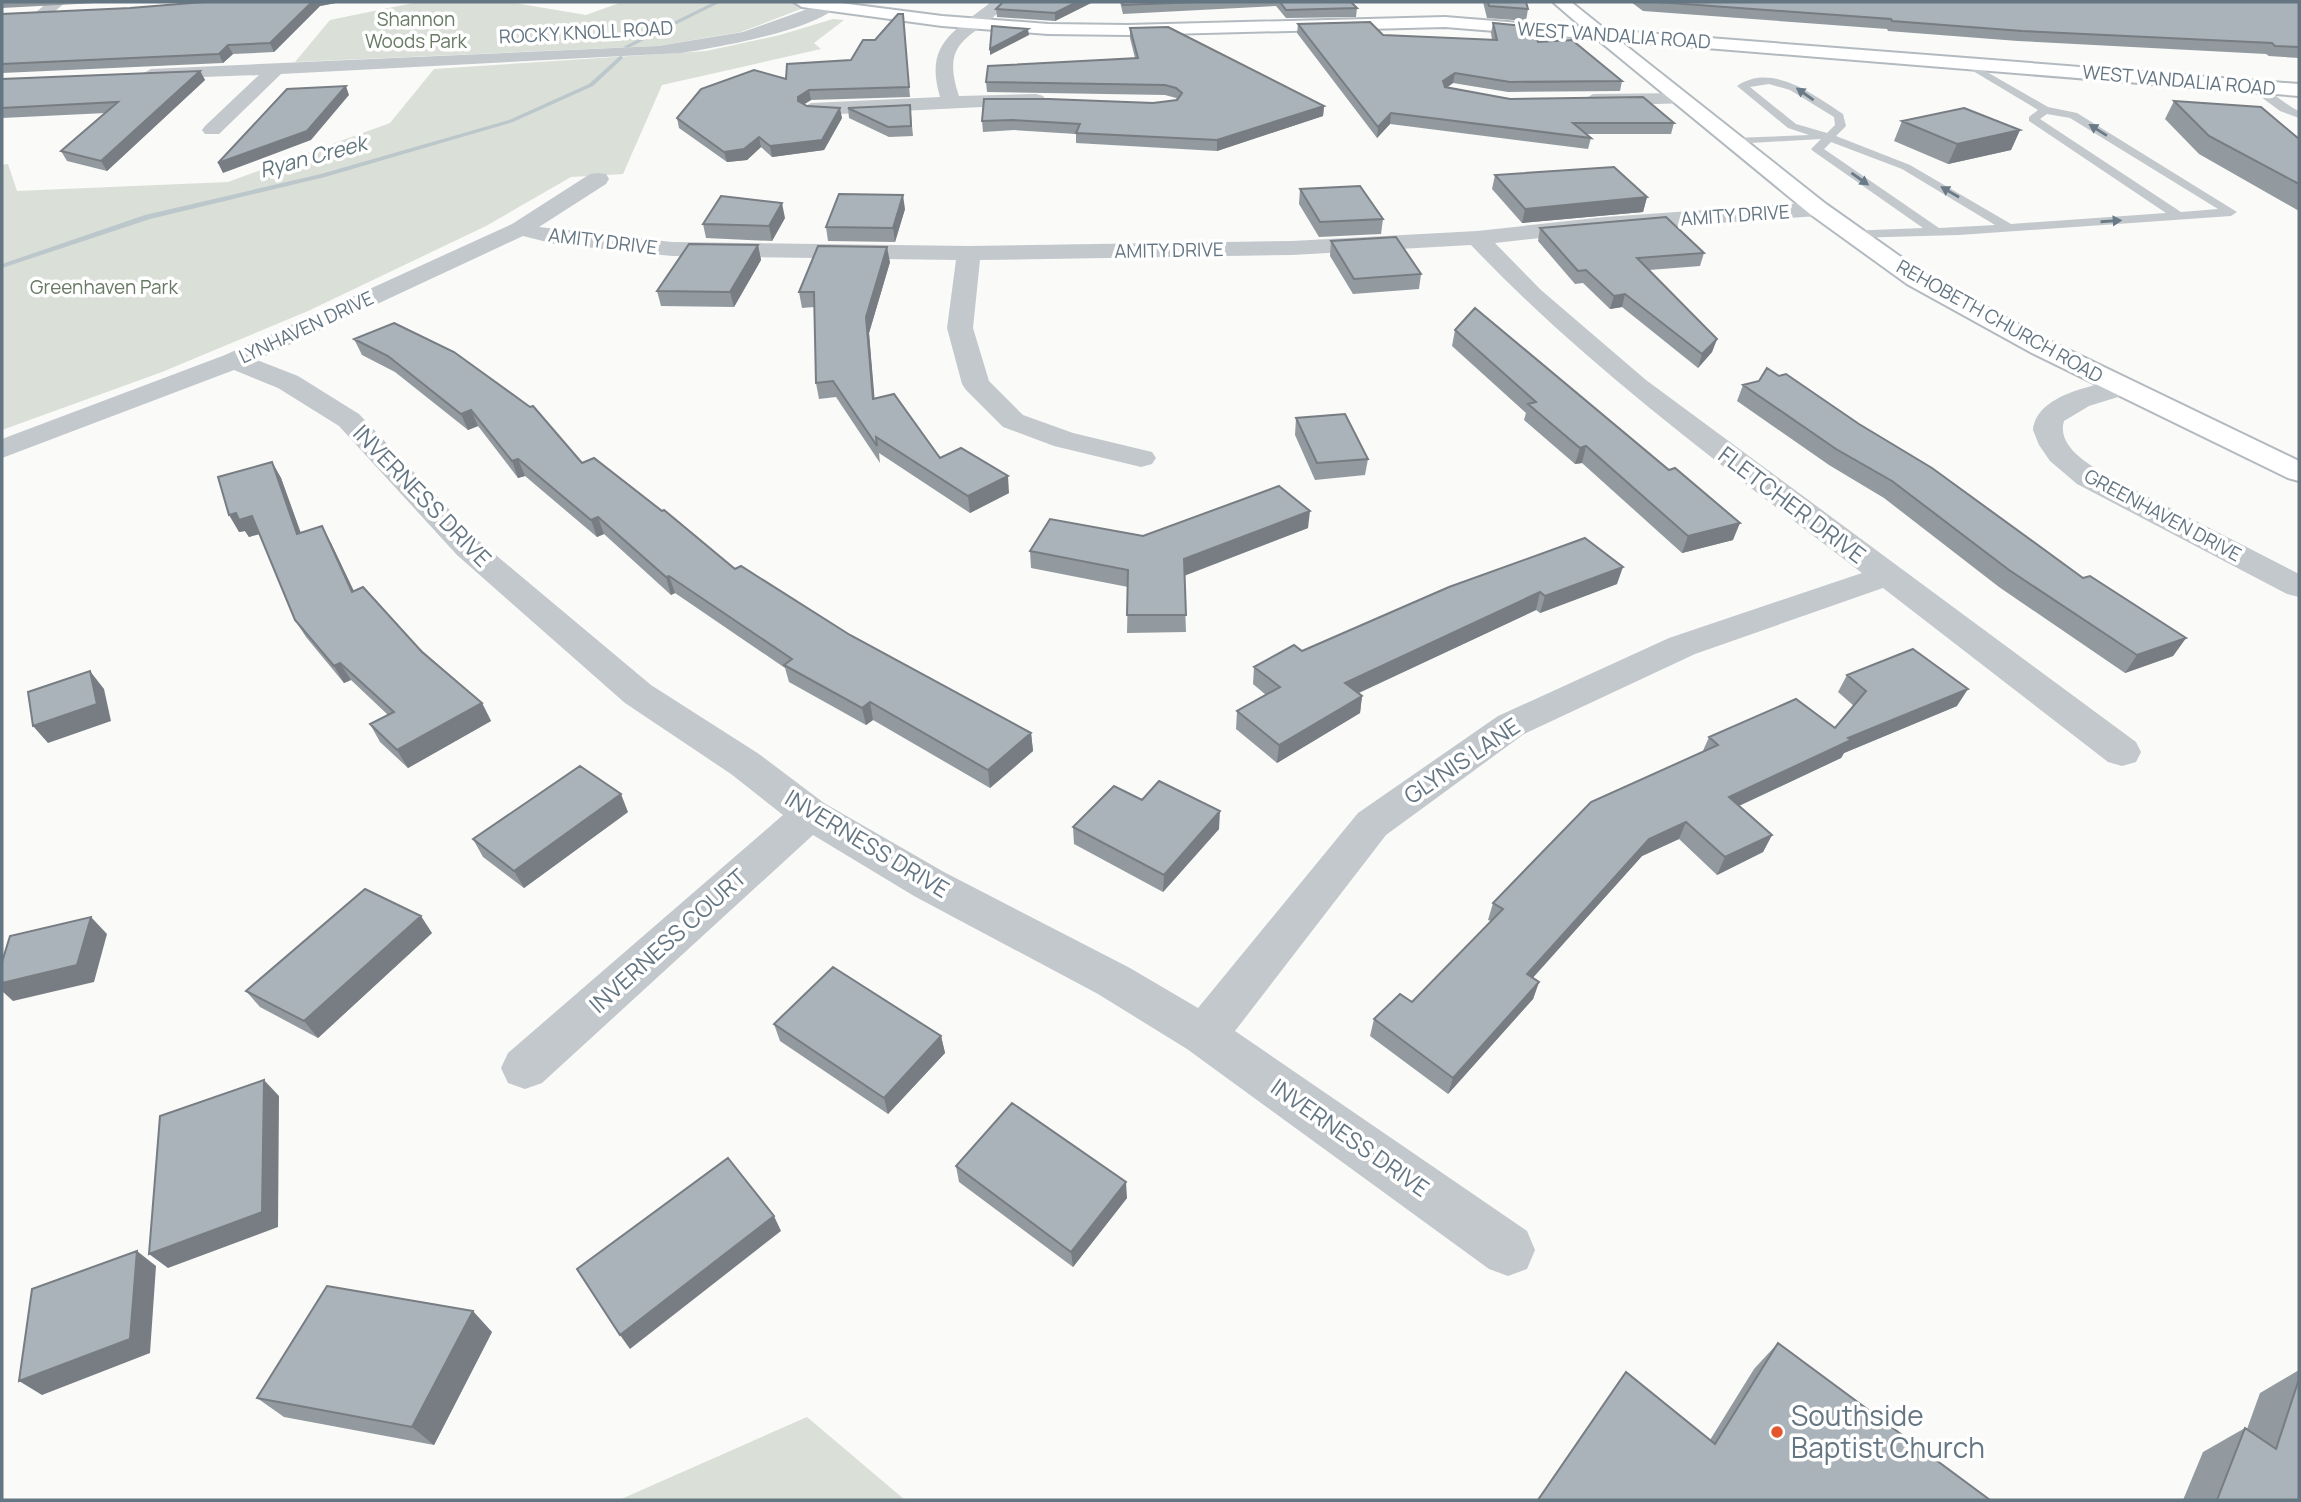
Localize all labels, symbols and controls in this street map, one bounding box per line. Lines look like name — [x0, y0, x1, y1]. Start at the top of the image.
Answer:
park label: Shannon Woods Park — [365, 6, 468, 54]
street label: ROCKY KNOLL ROAD — [498, 14, 674, 50]
street label: WEST VANDALIA ROAD — [1516, 15, 1712, 55]
street label: WEST VANDALIA ROAD — [2081, 59, 2277, 101]
one-way arrow — [1796, 87, 1814, 101]
one-way arrow — [2088, 124, 2107, 137]
water label: Ryan Creek — [256, 128, 372, 184]
one-way arrow — [1851, 172, 1869, 186]
one-way arrow — [1941, 186, 1960, 198]
street label: AMITY DRIVE — [1680, 198, 1790, 232]
one-way arrow — [2100, 215, 2122, 226]
street label: AMITY DRIVE — [547, 221, 659, 261]
street label: AMITY DRIVE — [1114, 236, 1224, 264]
street label: REHOBETH CHURCH ROAD — [1892, 253, 2108, 389]
park label: Greenhaven Park — [30, 274, 178, 300]
street label: LYNHAVEN DRIVE — [235, 284, 377, 370]
street label: INVERNESS DRIVE — [346, 417, 499, 573]
street label: FLETCHER DRIVE — [1712, 438, 1873, 570]
street label: GREENHAVEN DRIVE — [2080, 463, 2246, 567]
street label: GLYNIS LANE — [1397, 710, 1526, 811]
street label: INVERNESS DRIVE — [779, 781, 956, 905]
street label: INVERNESS COURT — [582, 861, 753, 1020]
street label: INVERNESS DRIVE — [1265, 1071, 1436, 1204]
place label: Southside Baptist Church — [1791, 1396, 1985, 1466]
marker: Southside Baptist Church — [1769, 1424, 1785, 1440]

